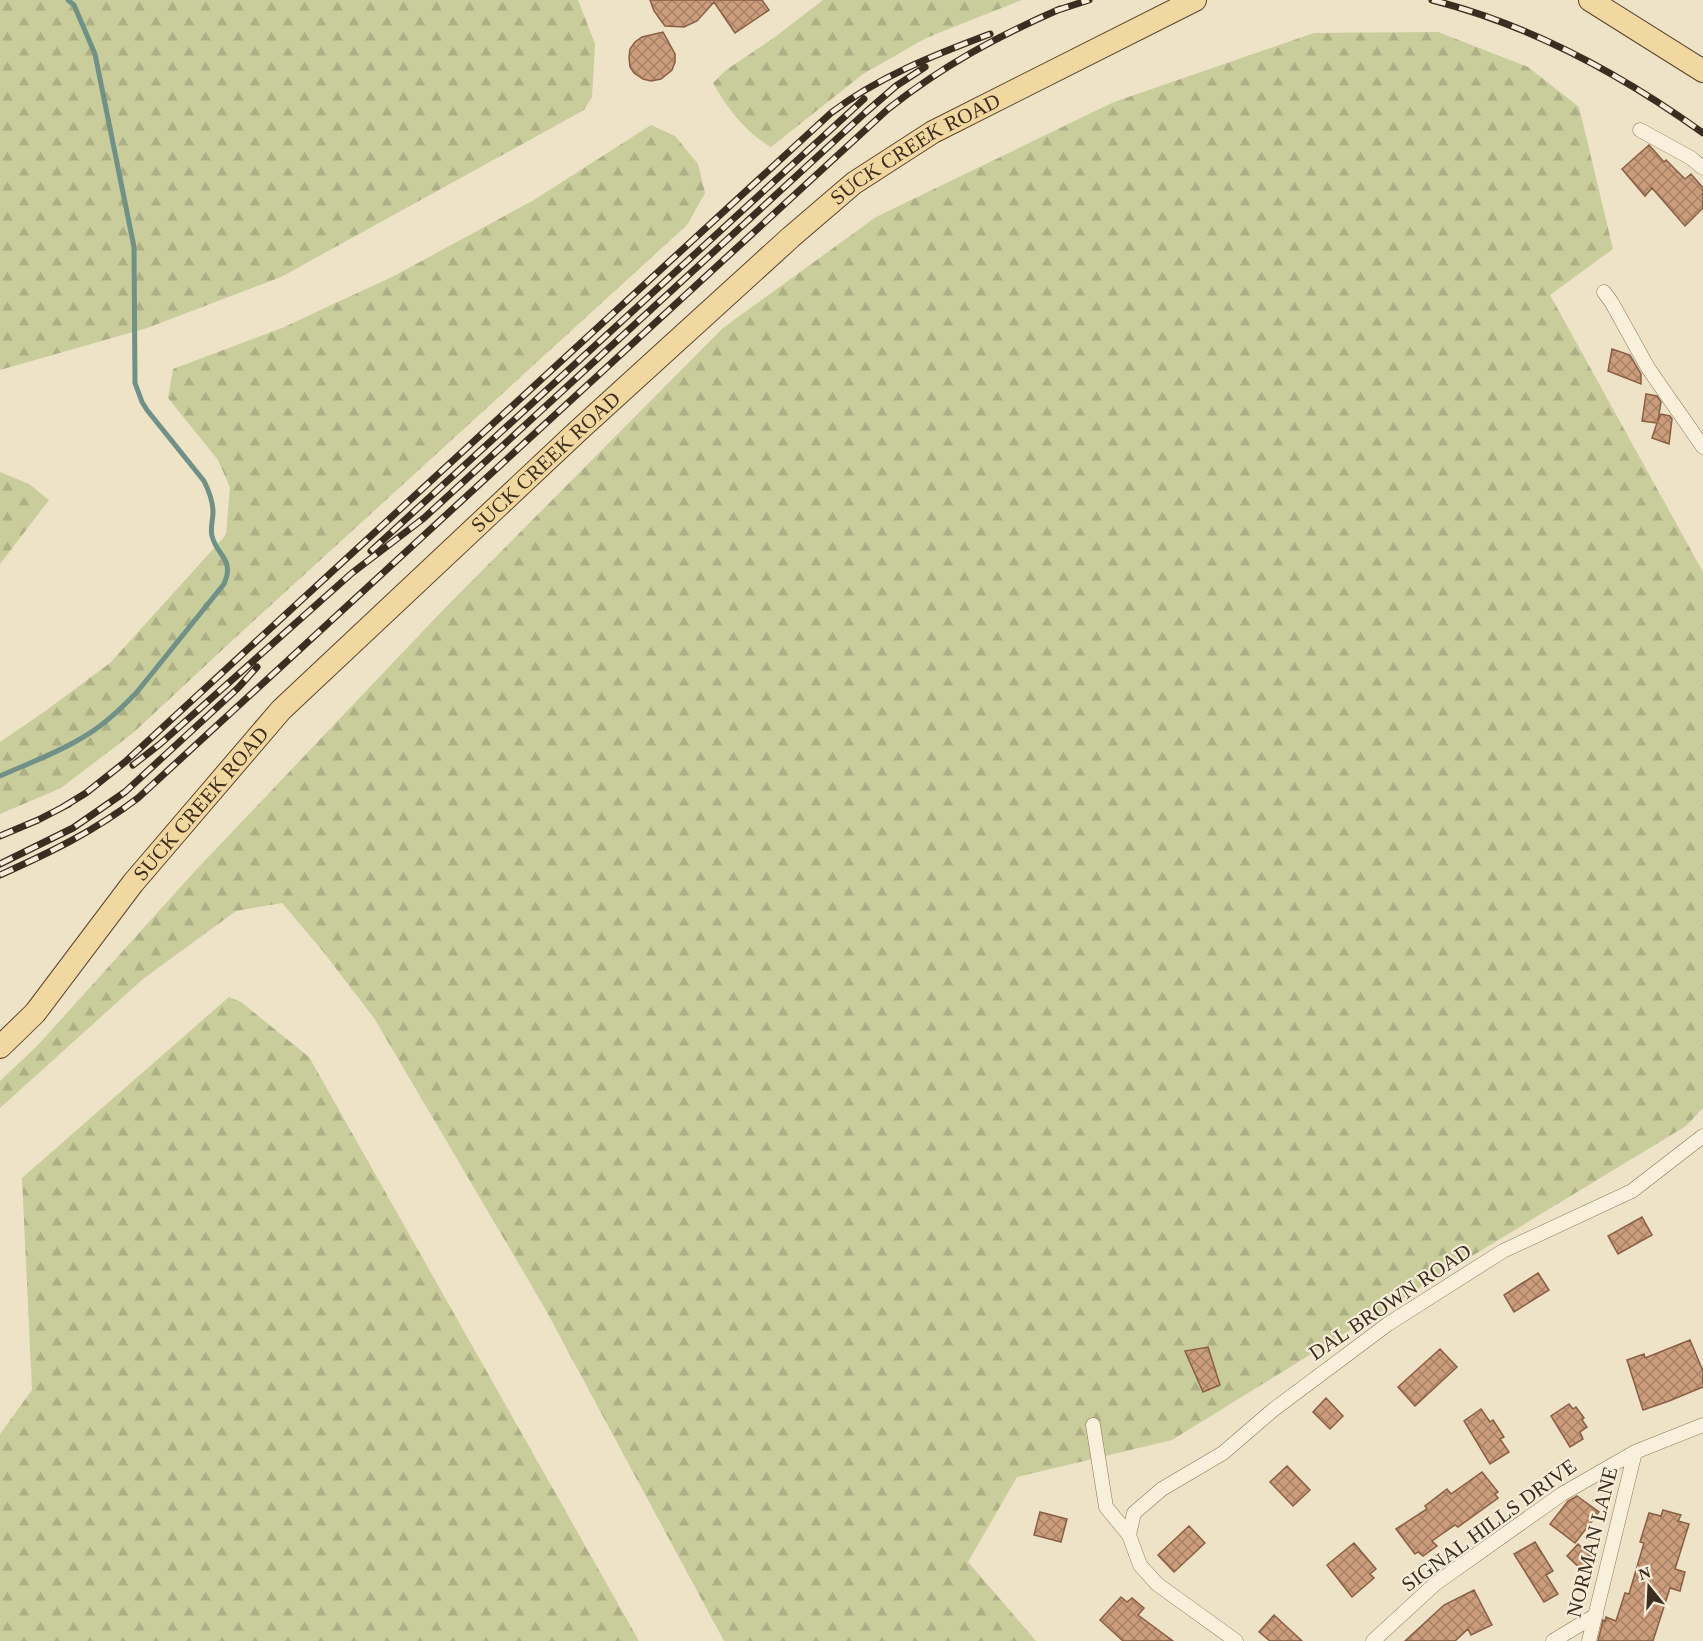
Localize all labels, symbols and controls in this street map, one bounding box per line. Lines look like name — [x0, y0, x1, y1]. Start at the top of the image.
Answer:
street label: SUCK CREEK ROAD — [825, 88, 1004, 210]
street label: SUCK CREEK ROAD — [466, 387, 625, 537]
street label: SUCK CREEK ROAD — [128, 722, 273, 886]
street label: DAL BROWN ROAD — [1304, 1239, 1476, 1365]
street label: SIGNAL HILLS DRIVE — [1397, 1453, 1581, 1597]
street label: NORMAN LANE — [1562, 1464, 1622, 1620]
north arrow — [1619, 1557, 1679, 1617]
text: N — [1636, 1563, 1653, 1583]

